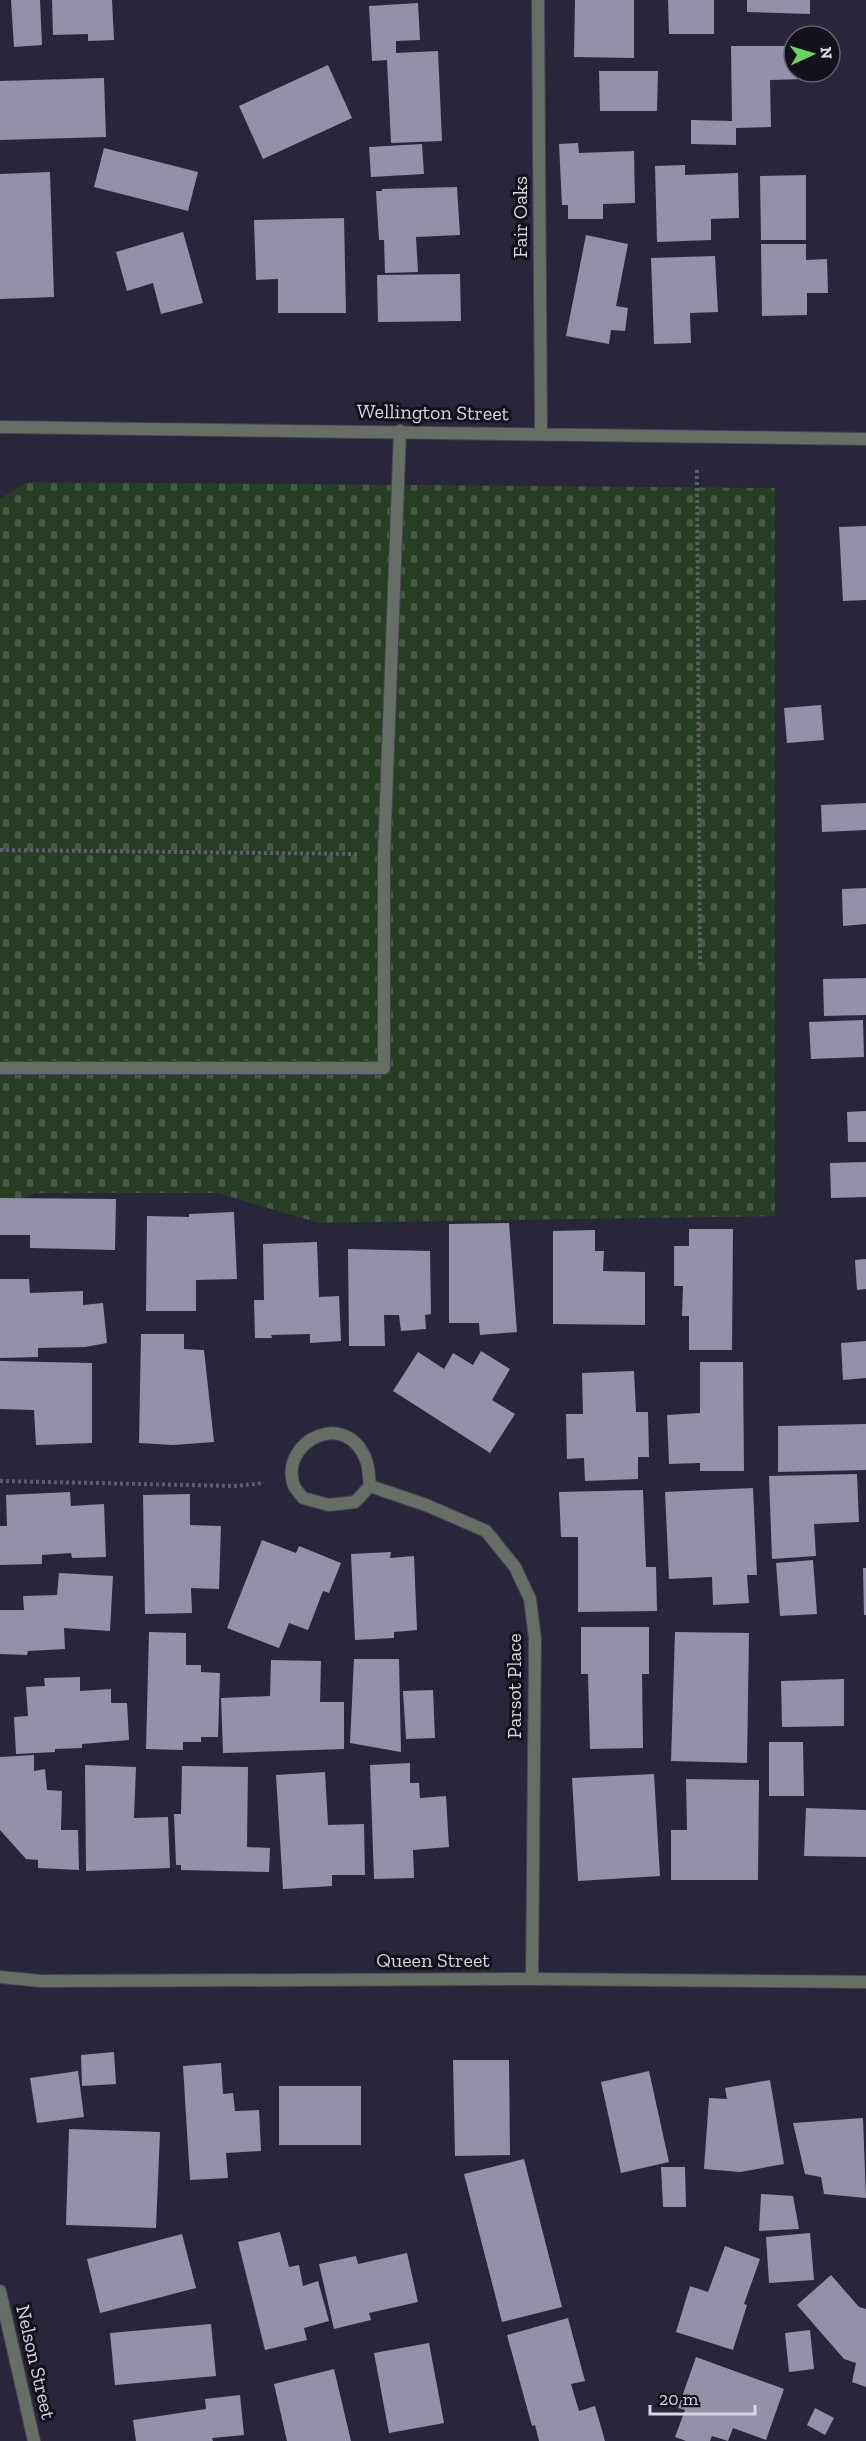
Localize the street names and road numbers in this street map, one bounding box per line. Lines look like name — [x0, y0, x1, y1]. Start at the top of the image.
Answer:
street label: Fair Oaks — [508, 176, 532, 258]
street label: Wellington Street — [357, 399, 510, 425]
street label: Parsot Place — [502, 1633, 526, 1739]
street label: Queen Street — [376, 1948, 490, 1972]
street label: Nelson Street — [11, 2302, 61, 2422]

